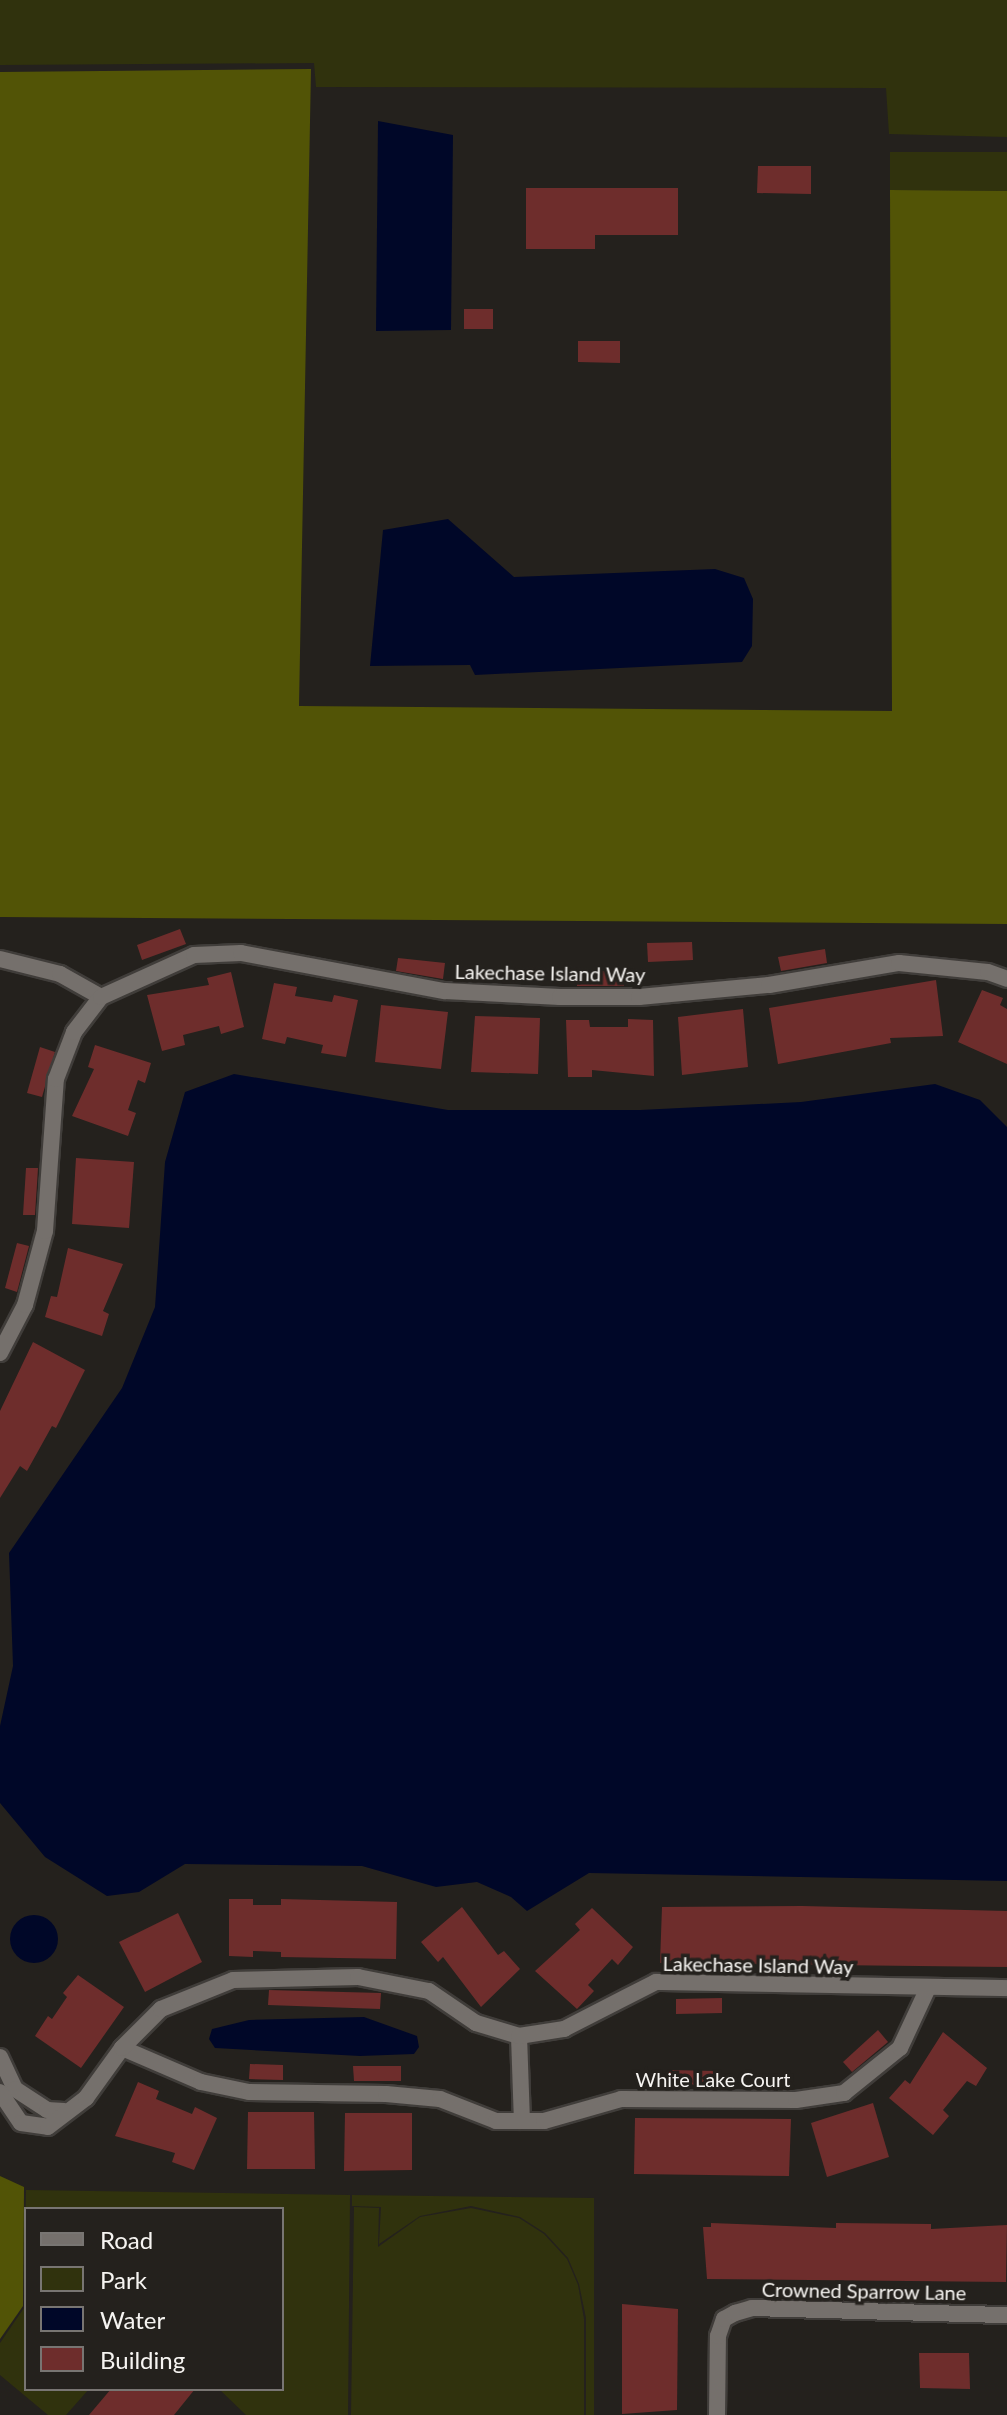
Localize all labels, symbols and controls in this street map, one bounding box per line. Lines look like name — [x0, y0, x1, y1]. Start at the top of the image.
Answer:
street label: Lakechase Island Way — [454, 959, 646, 987]
street label: Lakechase Island Way — [662, 1951, 854, 1979]
street label: White Lake Court — [636, 2067, 790, 2091]
legend — [24, 2207, 284, 2391]
text: Road — [100, 2225, 153, 2254]
text: Park — [100, 2265, 147, 2294]
street label: Crowned Sparrow Lane — [761, 2277, 967, 2305]
text: Water — [100, 2305, 165, 2334]
text: Building — [100, 2345, 185, 2374]

